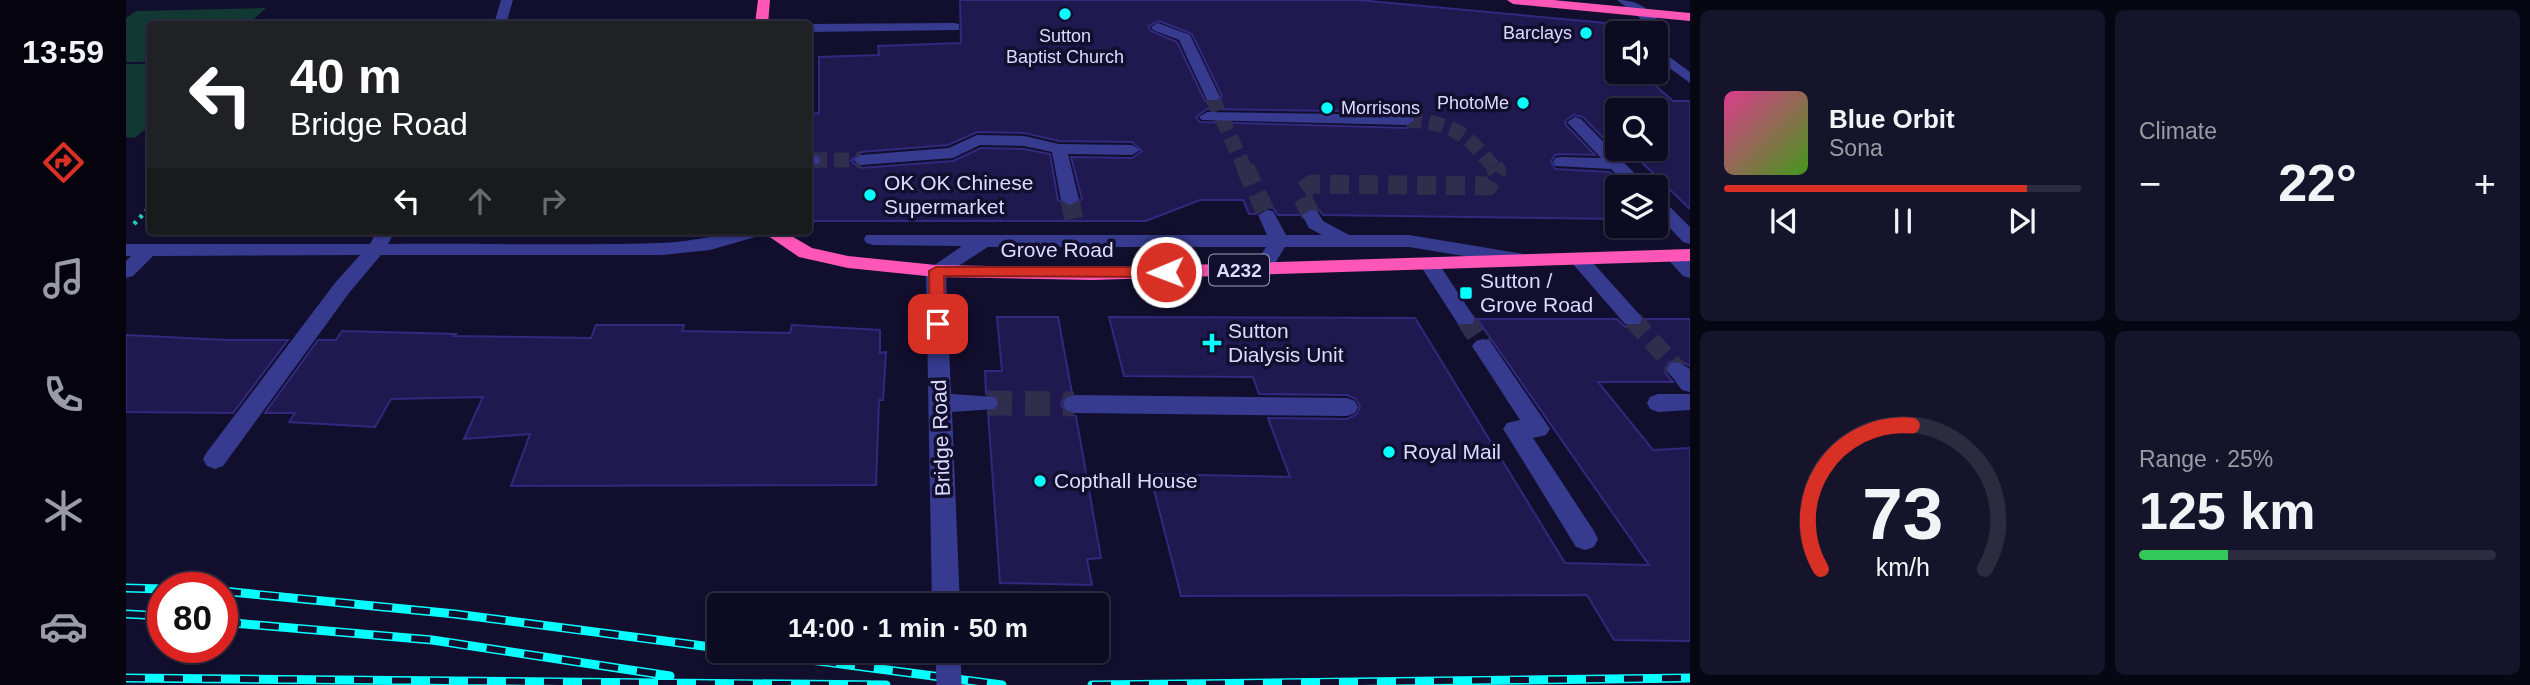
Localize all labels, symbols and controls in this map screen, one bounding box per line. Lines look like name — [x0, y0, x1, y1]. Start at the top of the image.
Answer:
marker: Sutton Baptist Church — [1057, 6, 1073, 22]
map controls — [1605, 21, 1668, 238]
button: sound — [1605, 21, 1668, 84]
place label: Barclays — [1503, 23, 1572, 43]
marker: Barclays — [1578, 25, 1594, 41]
place label: Sutton Baptist Church — [1006, 26, 1124, 67]
text: 13:59 — [22, 34, 104, 70]
icon: left — [175, 49, 266, 140]
text: 40 m — [290, 49, 402, 103]
place label: PhotoMe — [1437, 93, 1509, 113]
marker: PhotoMe — [1515, 95, 1531, 111]
place label: Morrisons — [1341, 98, 1420, 118]
button: search — [1605, 98, 1668, 161]
marker: Morrisons — [1319, 100, 1335, 116]
text: Blue Orbit — [1829, 104, 1955, 134]
text: Bridge Road — [290, 106, 468, 142]
text: Climate — [2139, 118, 2217, 144]
text: Sona — [1829, 135, 1883, 161]
icon: directions — [39, 138, 88, 187]
text: 22° — [2278, 154, 2357, 212]
text: − — [2139, 163, 2161, 205]
text: + — [2474, 163, 2496, 205]
place label: OK OK Chinese Supermarket — [884, 171, 1033, 218]
button: layers — [1605, 175, 1668, 238]
icon: left — [388, 182, 426, 220]
icon: ahead — [461, 182, 499, 220]
icon: right — [534, 182, 572, 220]
marker: OK OK Chinese Supermarket — [862, 187, 878, 203]
icon: previous — [1765, 202, 1803, 240]
icon: pause — [1884, 202, 1922, 240]
icon: next — [2003, 202, 2041, 240]
position arrow — [1129, 235, 1203, 309]
street label: Grove Road — [1000, 238, 1114, 261]
icon: music — [39, 254, 88, 303]
road number: A232 — [1209, 254, 1269, 286]
place label: Sutton / Grove Road — [1480, 269, 1593, 316]
marker: Sutton / Grove Road — [1458, 285, 1474, 301]
pin — [908, 294, 968, 354]
icon: arrive — [919, 305, 957, 343]
place label: Sutton Dialysis Unit — [1228, 319, 1344, 366]
marker: Sutton Dialysis Unit — [1202, 333, 1222, 353]
icon: phone — [39, 370, 88, 419]
street label: Bridge Road — [927, 379, 954, 497]
place label: Royal Mail — [1403, 440, 1501, 463]
marker: Royal Mail — [1381, 444, 1397, 460]
text: Range · 25% — [2139, 446, 2273, 472]
place label: Copthall House — [1054, 469, 1198, 492]
marker: Copthall House — [1032, 473, 1048, 489]
text: 73 — [1862, 473, 1943, 554]
text: 125 km — [2139, 482, 2315, 540]
icon: climate — [39, 486, 88, 535]
text: km/h — [1875, 553, 1930, 581]
speed limit sign: 80 — [147, 572, 238, 663]
icon: car — [39, 602, 88, 651]
text: 14:00 · 1 min · 50 m — [788, 613, 1028, 643]

